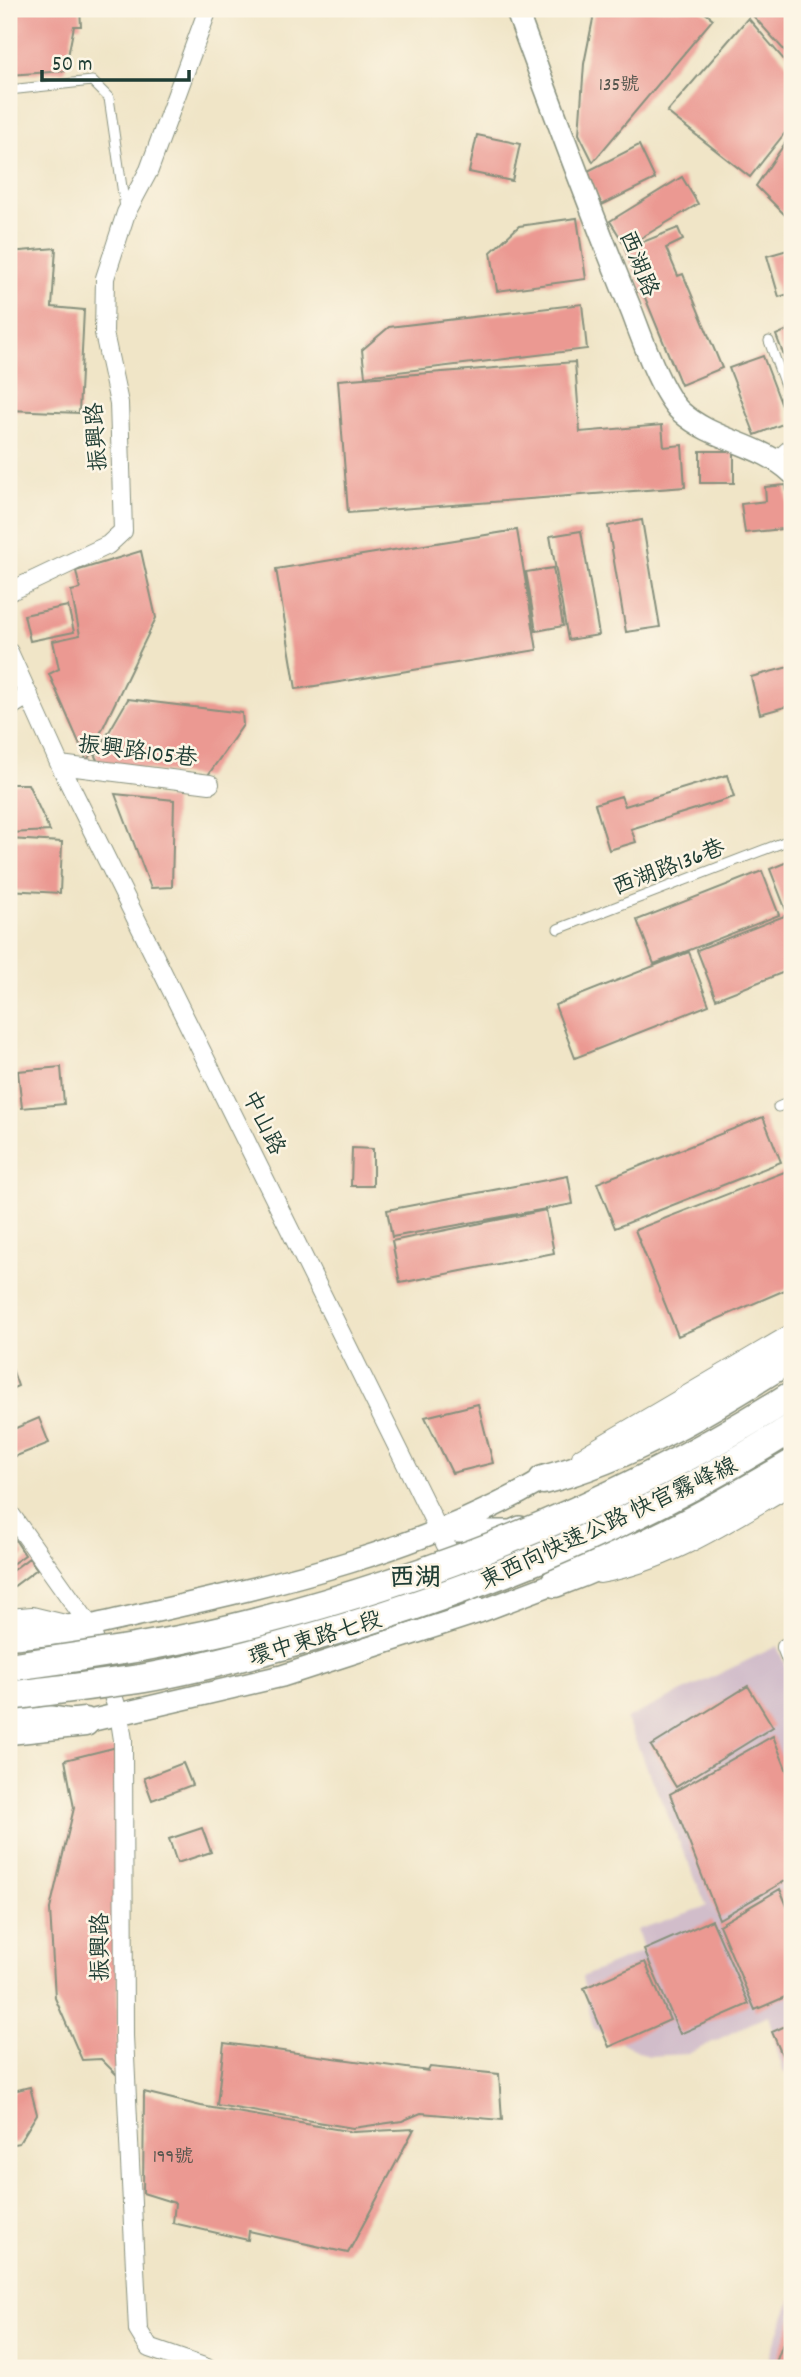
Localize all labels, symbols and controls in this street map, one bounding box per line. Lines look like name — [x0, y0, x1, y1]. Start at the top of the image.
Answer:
scale bar — [42, 38, 189, 82]
text: 50 m — [52, 51, 92, 81]
house number: 135號 — [599, 73, 639, 100]
street label: 西湖路 — [609, 226, 665, 302]
street label: 振興路 — [80, 401, 117, 472]
street label: 振興路105巷 — [76, 730, 200, 777]
street label: 西湖路136巷 — [608, 832, 731, 906]
street label: 中山路 — [232, 1085, 292, 1162]
street label: 東西向快速公路 快官霧峰線 — [475, 1451, 744, 1600]
district label: 西湖 — [389, 1561, 441, 1598]
street label: 環中東路七段 — [245, 1604, 387, 1676]
street label: 振興路 — [86, 1913, 119, 1982]
house number: 199號 — [153, 2145, 193, 2172]

